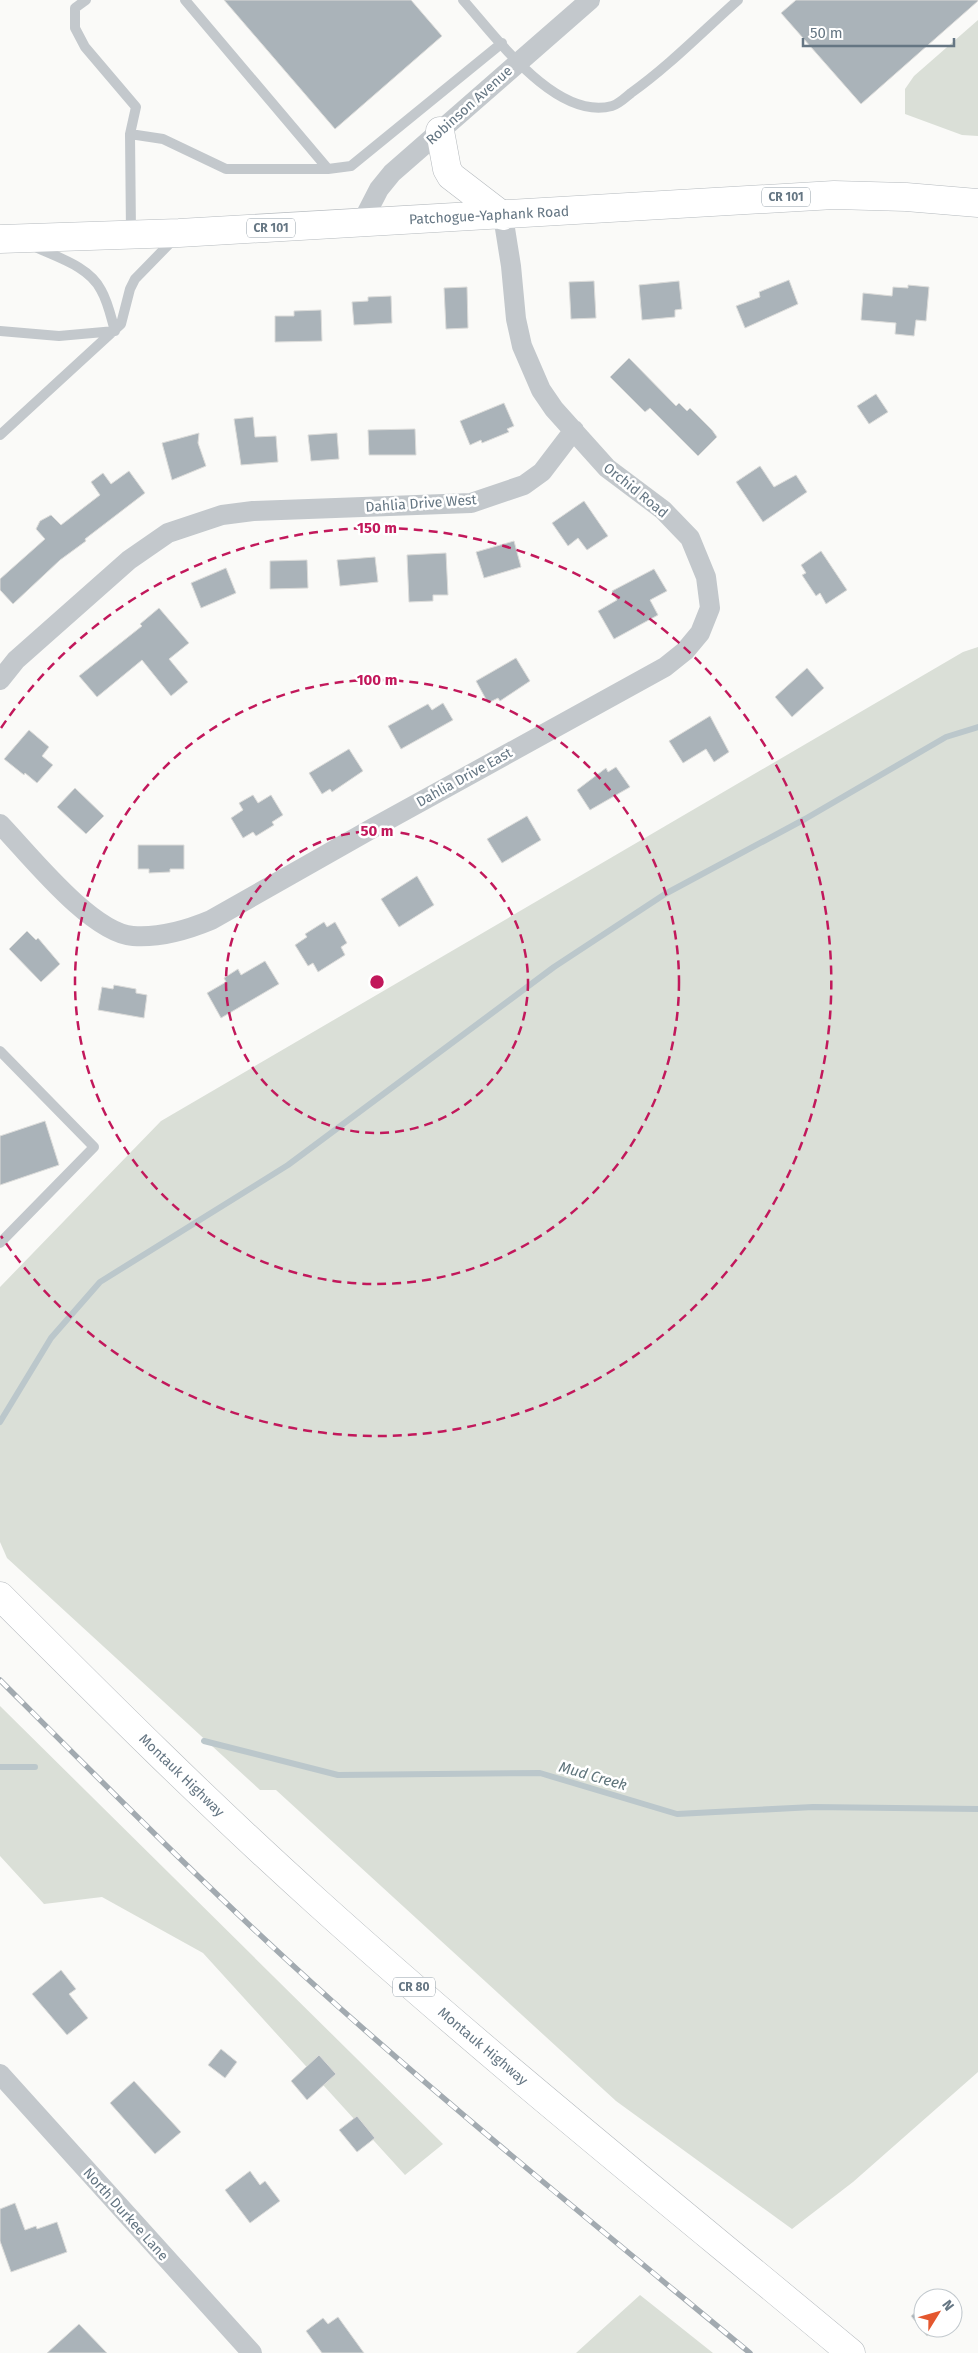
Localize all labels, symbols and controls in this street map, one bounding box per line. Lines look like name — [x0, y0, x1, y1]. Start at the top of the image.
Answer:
scale bar — [803, 15, 954, 47]
text: 50 m — [810, 24, 843, 42]
street label: Robinson Avenue — [423, 62, 516, 148]
road number: CR 101 — [762, 188, 810, 206]
street label: Patchogue-Yaphank Road — [408, 203, 570, 228]
road number: CR 101 — [247, 218, 295, 238]
street label: Orchid Road — [600, 459, 671, 522]
street label: Dahlia Drive West — [365, 491, 478, 516]
text: 150 m — [357, 519, 397, 537]
text: 100 m — [357, 671, 397, 689]
street label: Dahlia Drive East — [413, 744, 516, 811]
text: 50 m — [360, 822, 394, 840]
centre of rings — [368, 973, 386, 991]
street label: Montauk Highway — [135, 1730, 228, 1820]
water label: Mud Creek — [557, 1758, 629, 1794]
road number: CR 80 — [393, 1978, 435, 1996]
street label: Montauk Highway — [434, 2004, 531, 2089]
street label: North Durkee Lane — [80, 2164, 172, 2264]
north arrow — [913, 2288, 963, 2338]
text: N — [938, 2297, 958, 2314]

